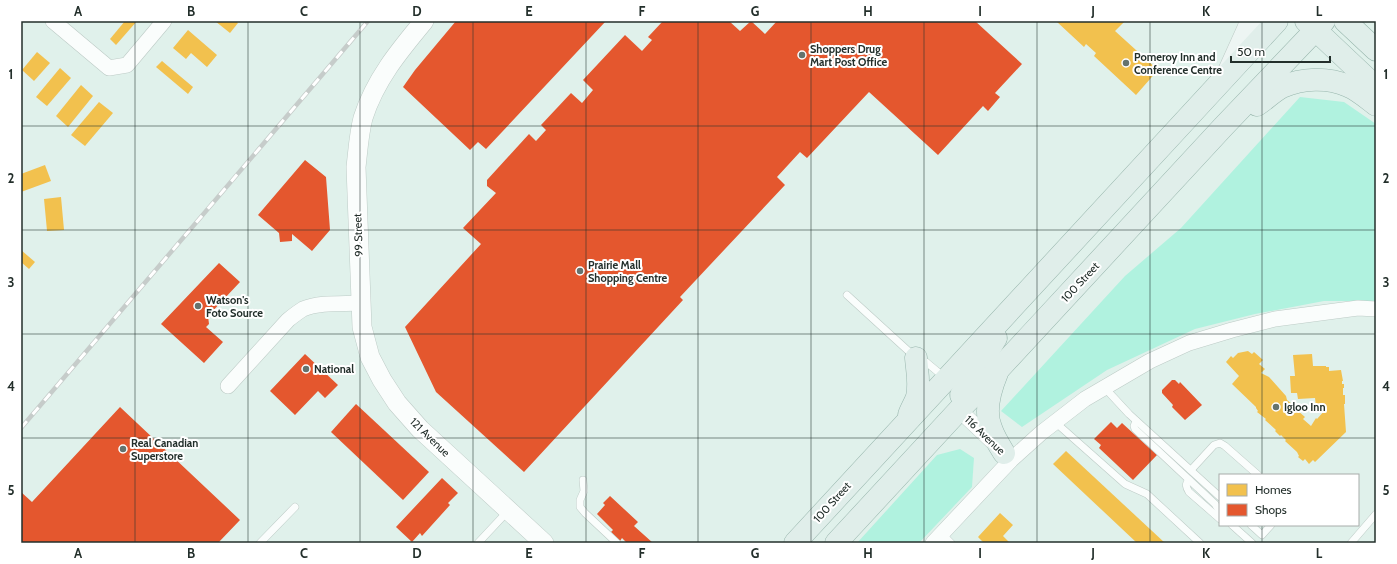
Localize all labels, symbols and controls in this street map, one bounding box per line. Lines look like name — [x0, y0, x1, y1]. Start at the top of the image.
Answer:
text: A — [74, 3, 83, 19]
text: B — [187, 3, 195, 19]
text: C — [300, 3, 308, 19]
text: D — [412, 3, 422, 19]
text: E — [525, 3, 533, 19]
text: F — [639, 3, 646, 19]
text: G — [751, 3, 760, 19]
text: H — [863, 3, 873, 19]
text: I — [978, 3, 982, 19]
text: J — [1090, 3, 1095, 19]
text: K — [1202, 3, 1211, 19]
text: L — [1316, 3, 1323, 19]
scale bar — [1231, 38, 1330, 64]
place label: Shoppers Drug Mart Post Office — [810, 42, 888, 69]
text: 50 m — [1237, 44, 1265, 59]
marker: Shoppers Drug Mart Post Office — [797, 50, 807, 60]
place label: Pomeroy Inn and Conference Centre — [1134, 50, 1222, 77]
marker: Pomeroy Inn and Conference Centre — [1121, 58, 1131, 68]
text: 1 — [9, 66, 13, 82]
text: 1 — [1384, 66, 1388, 82]
text: 2 — [8, 170, 15, 186]
text: 2 — [1383, 170, 1390, 186]
street label: 99 Street — [350, 213, 366, 257]
place label: Prairie Mall Shopping Centre — [588, 258, 668, 285]
street label: 100 Street — [1058, 259, 1102, 305]
marker: Prairie Mall Shopping Centre — [575, 266, 585, 276]
text: 3 — [7, 274, 15, 290]
text: 3 — [1382, 274, 1390, 290]
place label: Watson's Foto Source — [206, 293, 263, 320]
marker: Watson's Foto Source — [193, 301, 203, 311]
place label: National — [314, 362, 354, 376]
marker: National — [301, 364, 311, 374]
text: 4 — [7, 378, 15, 394]
text: 4 — [1382, 378, 1390, 394]
place label: Igloo Inn — [1284, 400, 1325, 414]
marker: Igloo Inn — [1271, 402, 1281, 412]
street label: 116 Avenue — [962, 412, 1008, 458]
street label: 121 Avenue — [407, 414, 453, 460]
place label: Real Canadian Superstore — [131, 436, 198, 463]
marker: Real Canadian Superstore — [118, 444, 128, 454]
legend — [1219, 474, 1359, 526]
street label: 100 Street — [810, 479, 854, 525]
text: 5 — [8, 482, 15, 498]
text: Homes — [1255, 482, 1292, 497]
text: 5 — [1383, 482, 1390, 498]
text: Shops — [1255, 502, 1287, 517]
text: A — [74, 545, 83, 561]
text: B — [187, 545, 195, 561]
text: C — [300, 545, 308, 561]
text: D — [412, 545, 422, 561]
text: E — [525, 545, 533, 561]
text: F — [639, 545, 646, 561]
text: G — [751, 545, 760, 561]
text: H — [863, 545, 873, 561]
text: I — [978, 545, 982, 561]
text: J — [1090, 545, 1095, 561]
text: K — [1202, 545, 1211, 561]
text: L — [1316, 545, 1323, 561]

